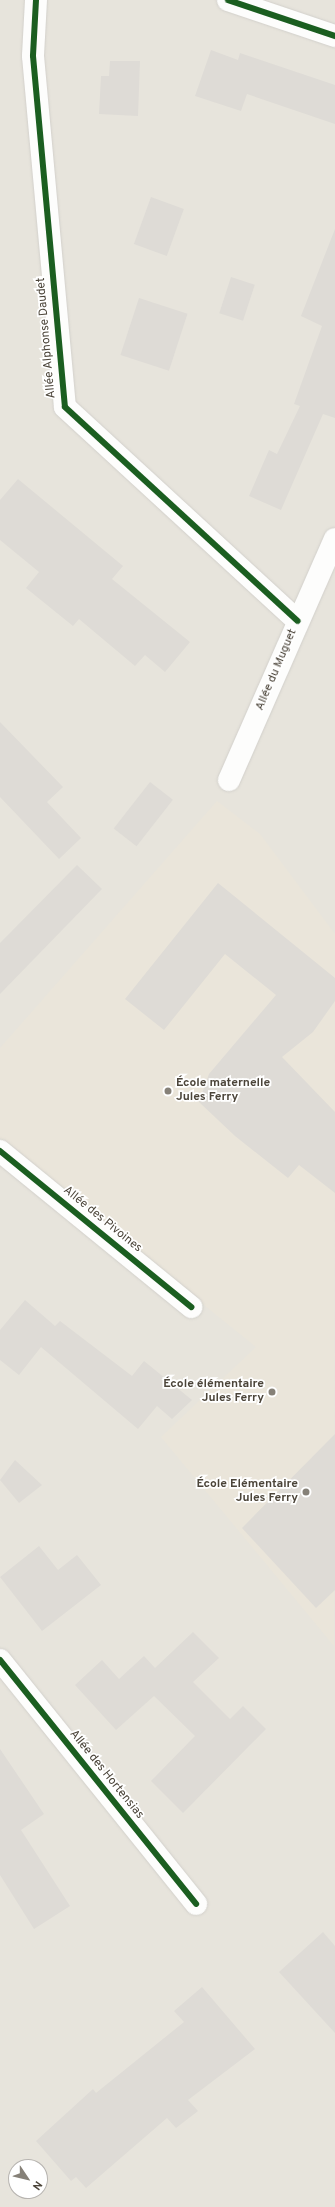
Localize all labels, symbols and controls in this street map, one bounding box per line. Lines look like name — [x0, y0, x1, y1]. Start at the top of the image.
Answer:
street label: Allée Alphonse Daudet — [35, 277, 59, 399]
street label: Allée du Muguet — [253, 627, 301, 713]
place label: École maternelle Jules Ferry — [176, 1077, 270, 1105]
marker: École maternelle Jules Ferry — [163, 1086, 173, 1096]
street label: Allée des Pivoines — [60, 1184, 144, 1256]
place label: École élémentaire Jules Ferry — [163, 1378, 264, 1406]
marker: École élémentaire Jules Ferry — [267, 1387, 277, 1397]
place label: École Elémentaire Jules Ferry — [197, 1478, 298, 1506]
marker: École Elémentaire Jules Ferry — [301, 1487, 311, 1497]
street label: Allée des Hortensias — [66, 1728, 146, 1822]
north arrow — [8, 2159, 48, 2199]
text: N — [29, 2178, 45, 2193]

